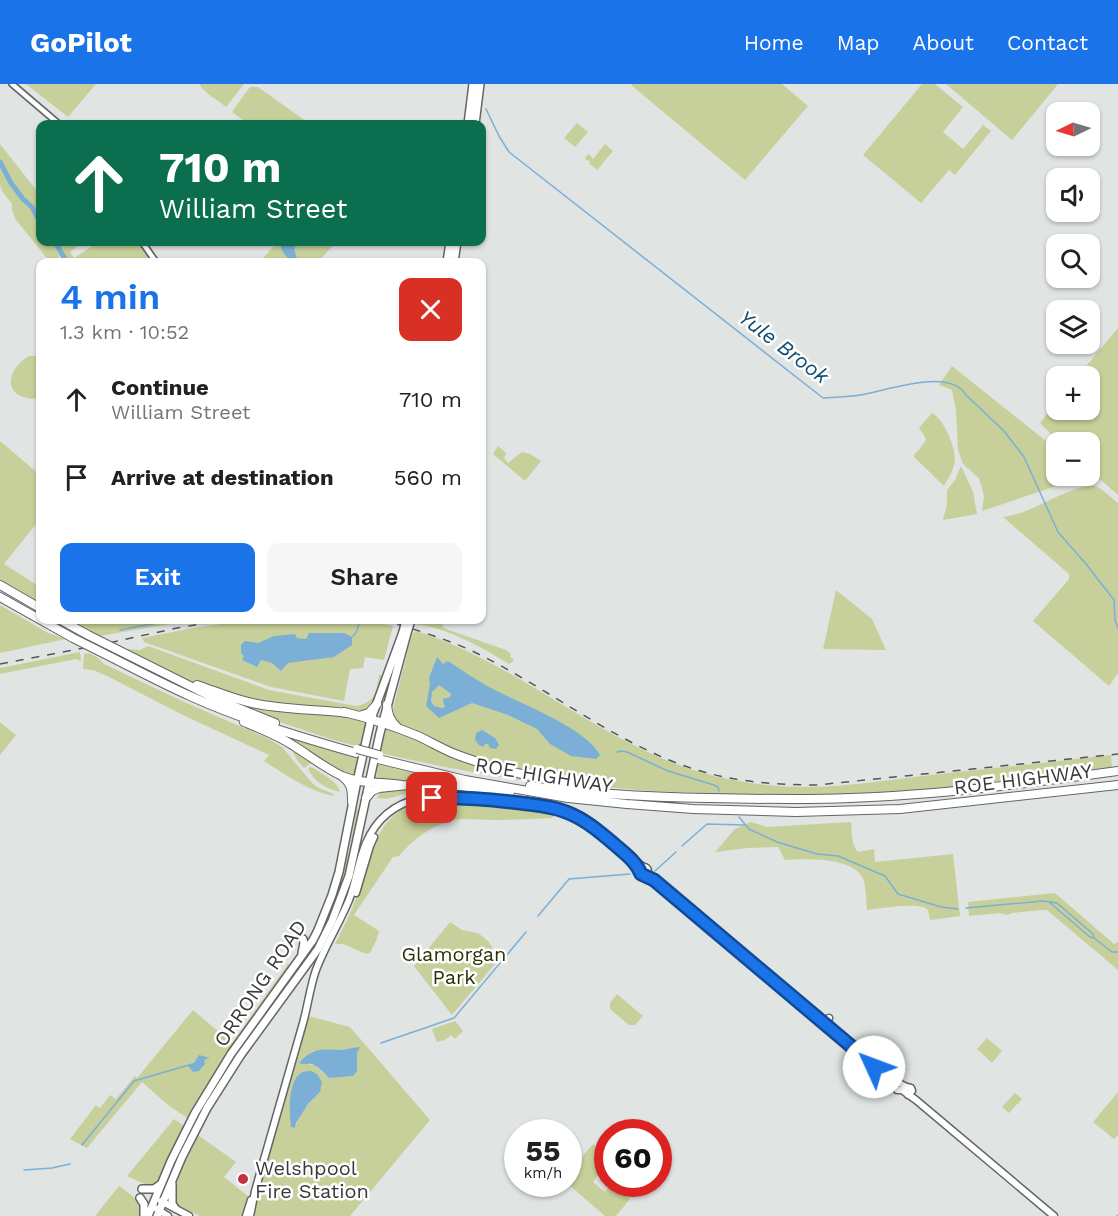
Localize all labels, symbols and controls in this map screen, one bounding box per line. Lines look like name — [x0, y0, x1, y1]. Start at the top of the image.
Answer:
text: GoPilot — [30, 26, 132, 59]
text: Home — [744, 30, 804, 55]
text: Map — [837, 30, 880, 55]
text: About — [913, 30, 974, 55]
text: Contact — [1007, 30, 1088, 55]
north arrow — [1046, 102, 1100, 156]
map controls — [1046, 102, 1100, 486]
text: 710 m — [159, 143, 281, 192]
icon: ahead — [60, 144, 138, 222]
button: sound — [1046, 168, 1100, 222]
text: William Street — [159, 193, 347, 225]
button: search — [1046, 234, 1100, 288]
text: 4 min — [60, 276, 160, 318]
button: close — [399, 278, 462, 341]
button: layers — [1046, 300, 1100, 354]
water label: Yule Brook — [734, 305, 835, 389]
text: 1.3 km · 10:52 — [60, 320, 189, 344]
button: + — [1046, 366, 1100, 420]
text: Continue — [111, 375, 209, 400]
icon: ahead — [60, 383, 93, 416]
text: 710 m — [399, 387, 462, 412]
text: William Street — [111, 400, 251, 424]
button: − — [1046, 432, 1100, 486]
icon: arrive — [60, 461, 93, 494]
text: Arrive at destination — [111, 465, 334, 490]
text: 560 m — [394, 465, 462, 490]
button: Exit — [60, 543, 255, 612]
button: Share — [267, 543, 462, 612]
street label: ROE HIGHWAY — [473, 752, 615, 798]
street label: ROE HIGHWAY — [952, 759, 1094, 799]
pin — [406, 772, 457, 823]
icon: arrive — [415, 781, 448, 814]
street label: ORRONG ROAD — [209, 915, 311, 1051]
park label: Glamorgan Park — [402, 942, 506, 989]
position arrow — [842, 1035, 906, 1099]
speed limit sign: 60 — [594, 1119, 672, 1197]
text: 55 — [526, 1133, 560, 1168]
place label: Welshpool Fire Station — [255, 1156, 369, 1203]
text: km/h — [524, 1164, 562, 1182]
marker: Welshpool Fire Station — [236, 1172, 250, 1186]

